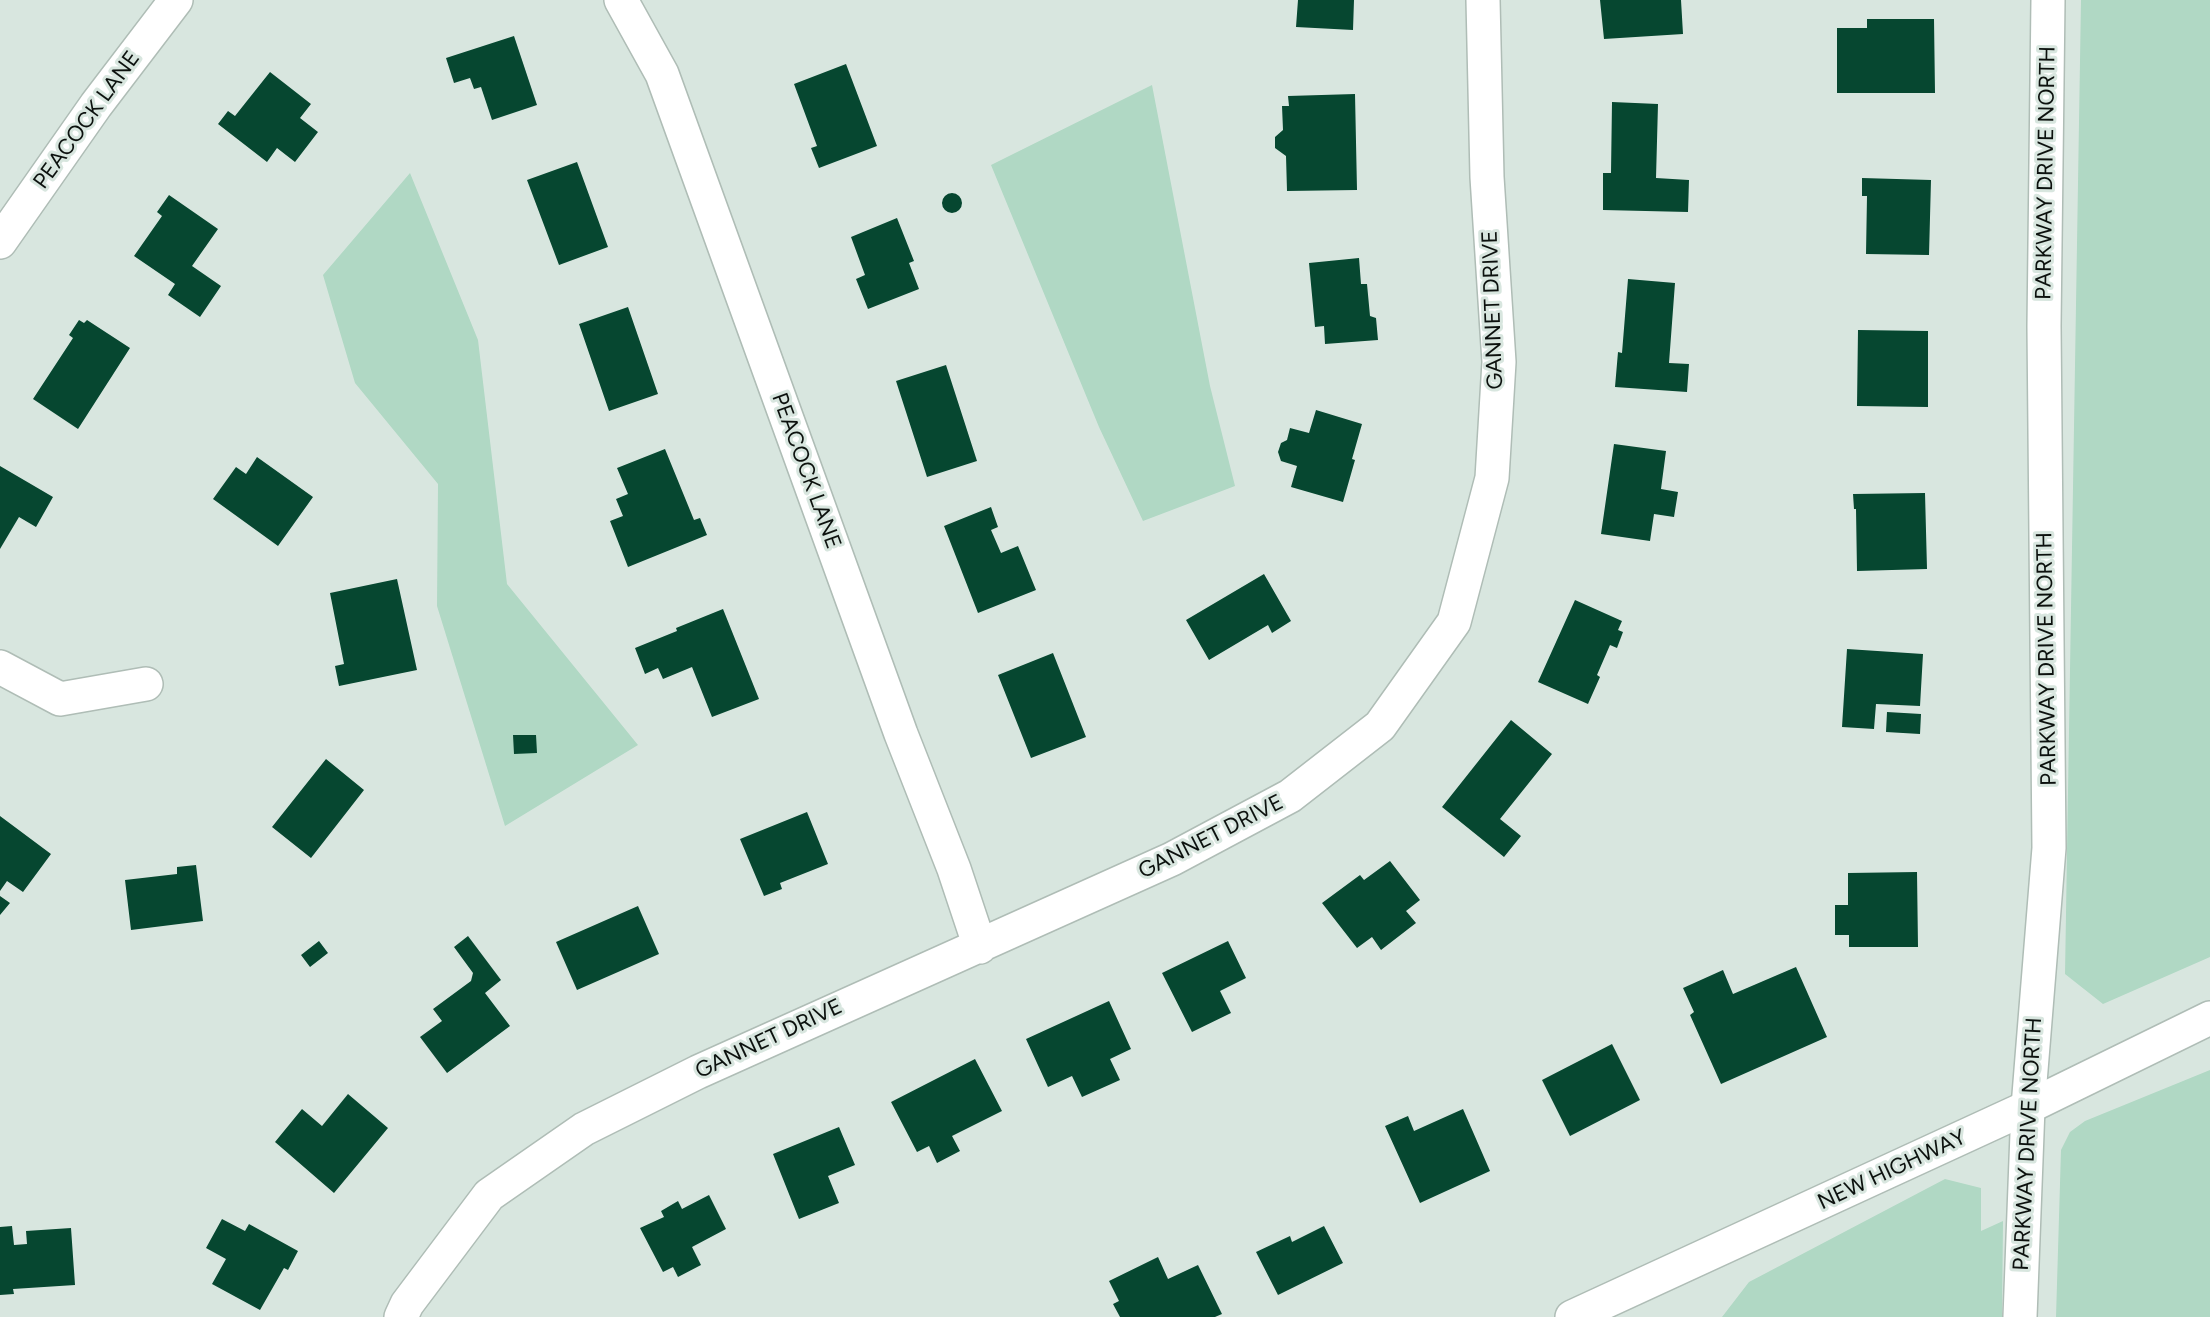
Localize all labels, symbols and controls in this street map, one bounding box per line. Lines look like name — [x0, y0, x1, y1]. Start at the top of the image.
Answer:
street label: PEACOCK LANE — [28, 46, 146, 194]
street label: PARKWAY DRIVE NORTH — [2031, 46, 2061, 300]
street label: GANNET DRIVE — [1477, 230, 1509, 390]
street label: PEACOCK LANE — [766, 389, 846, 553]
street label: PARKWAY DRIVE NORTH — [2032, 532, 2062, 786]
street label: GANNET DRIVE — [1134, 789, 1288, 885]
street label: GANNET DRIVE — [691, 993, 847, 1085]
street label: PARKWAY DRIVE NORTH — [2008, 1017, 2048, 1271]
street label: NEW HIGHWAY — [1814, 1124, 1970, 1216]

